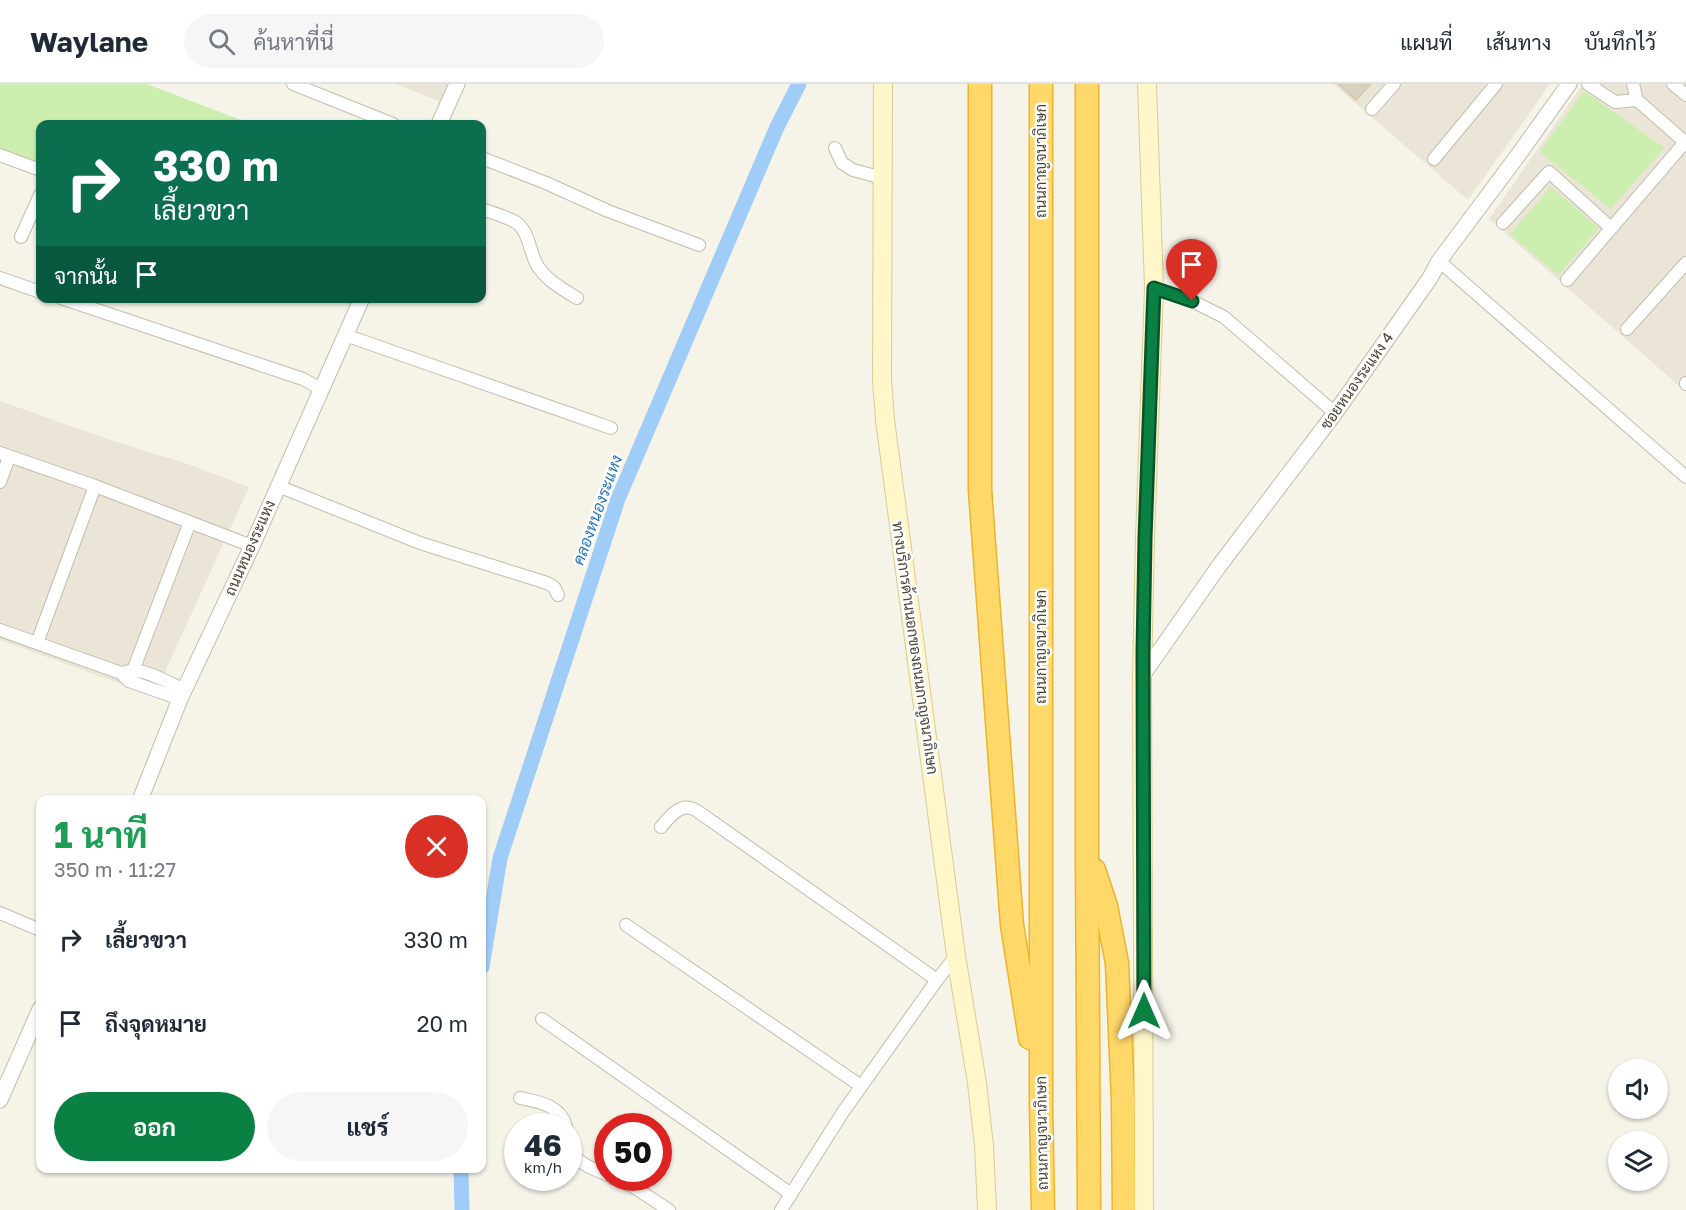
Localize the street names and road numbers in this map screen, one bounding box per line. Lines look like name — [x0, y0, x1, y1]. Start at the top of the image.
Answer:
street label: ถนนกาญจนาภิเษก — [1031, 104, 1050, 218]
street label: ซอยหนองระแหง 4 — [1316, 328, 1396, 433]
street label: ถนนหนองระแหง — [220, 497, 278, 598]
street label: ทางบริการด้านนอกของถนนกาญจนาภิเษก — [888, 520, 943, 776]
street label: ถนนกาญจนาภิเษก — [1031, 590, 1050, 704]
street label: ถนนกาญจนาภิเษก — [1031, 1076, 1052, 1190]

